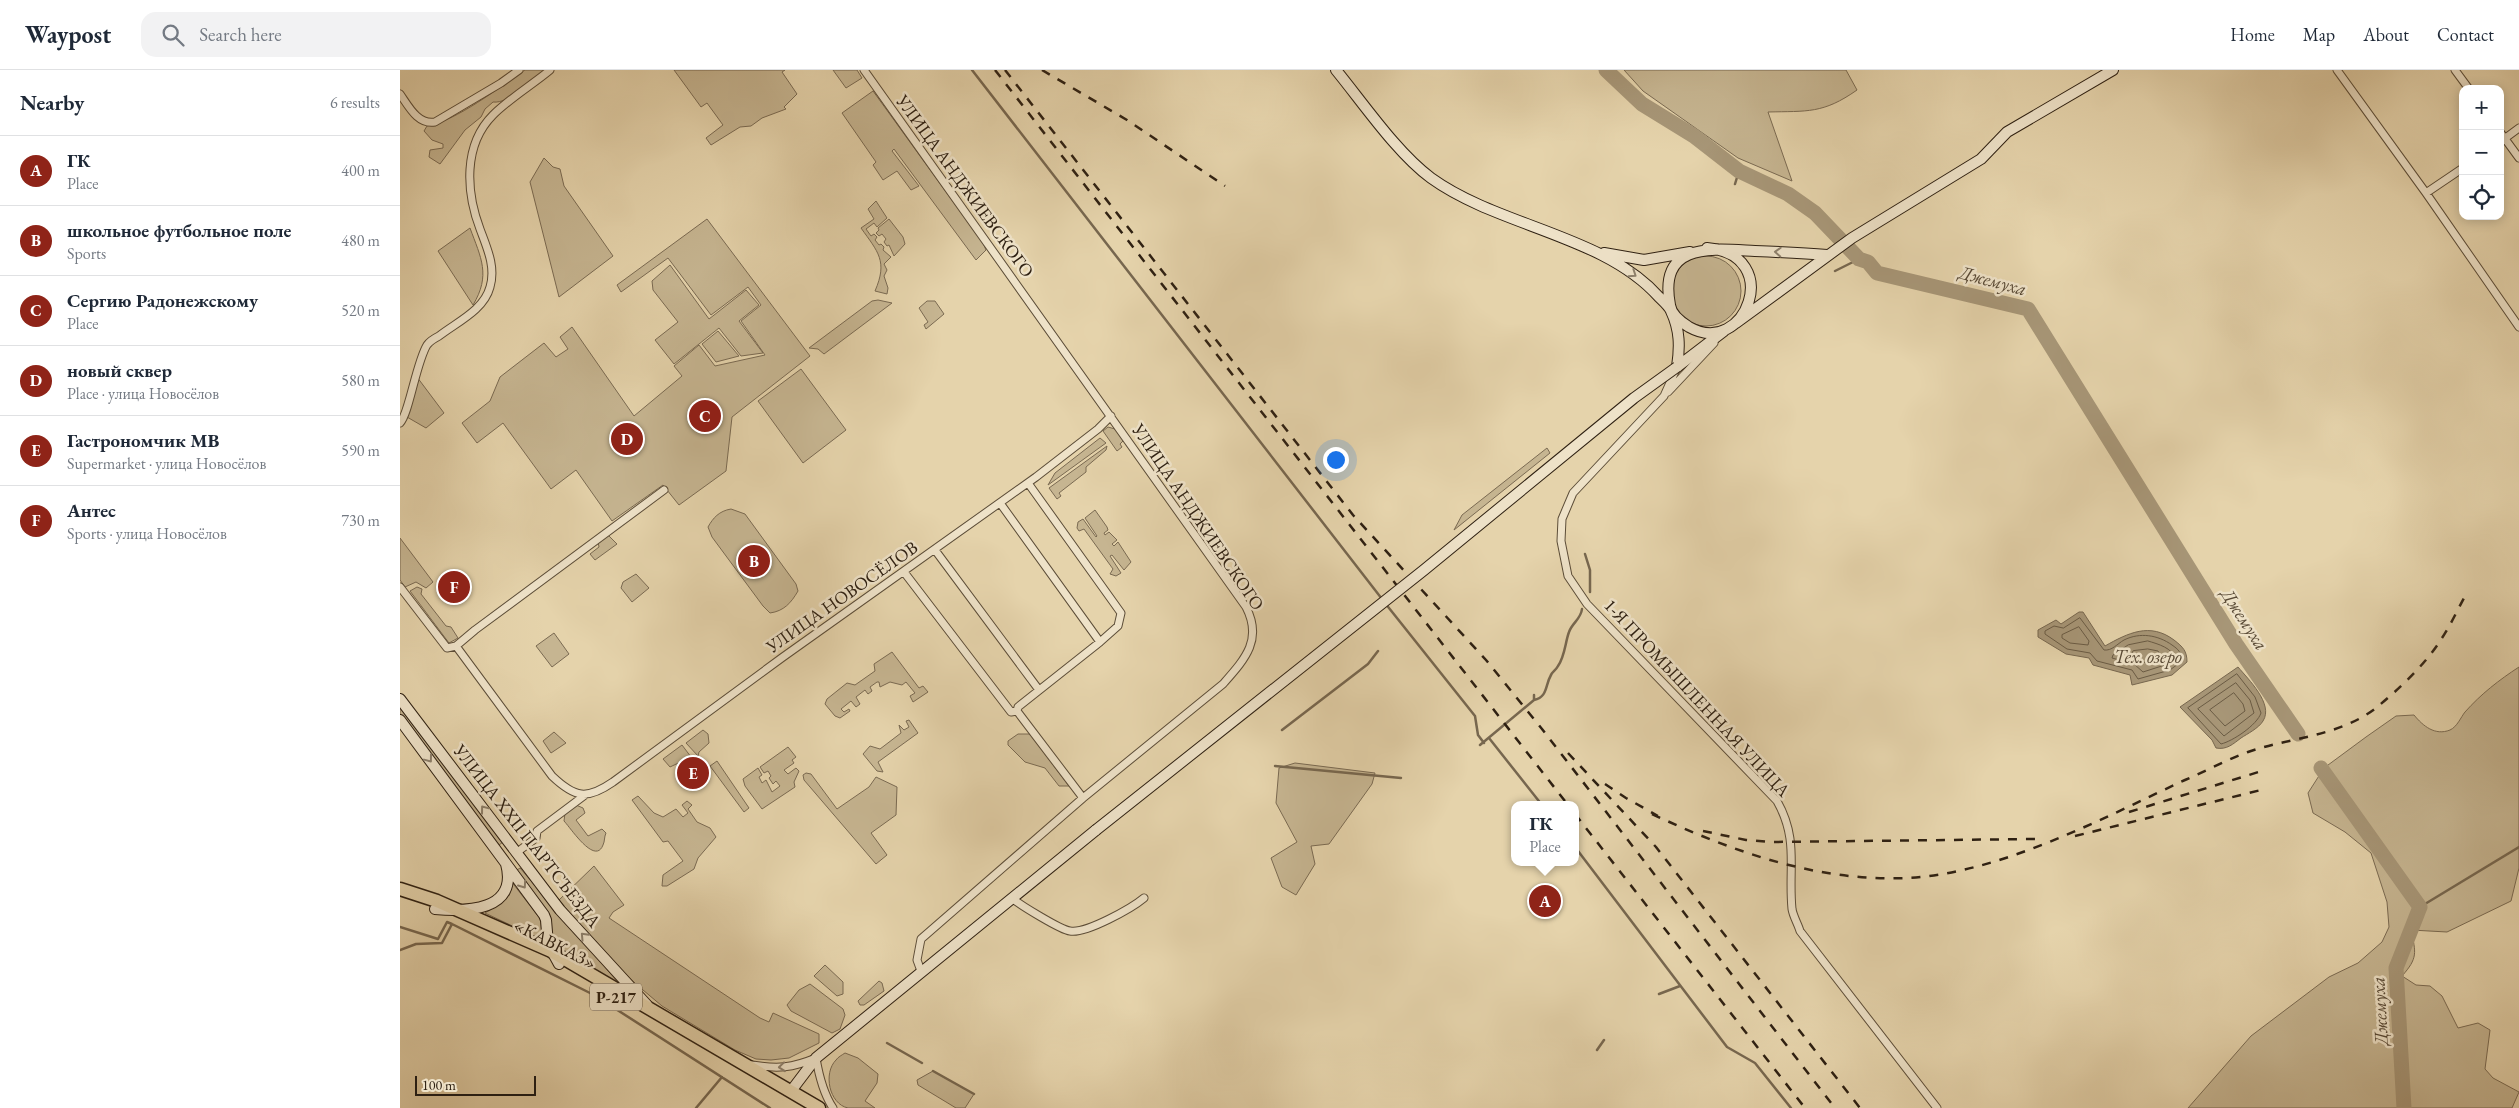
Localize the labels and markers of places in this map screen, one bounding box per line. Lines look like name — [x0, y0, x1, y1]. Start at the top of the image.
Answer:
pin: C — [689, 397, 721, 435]
pin: D — [611, 420, 643, 458]
pin: B — [738, 542, 770, 580]
pin: F — [438, 568, 470, 606]
pin: E — [677, 754, 709, 792]
pin: A — [1529, 882, 1561, 920]

